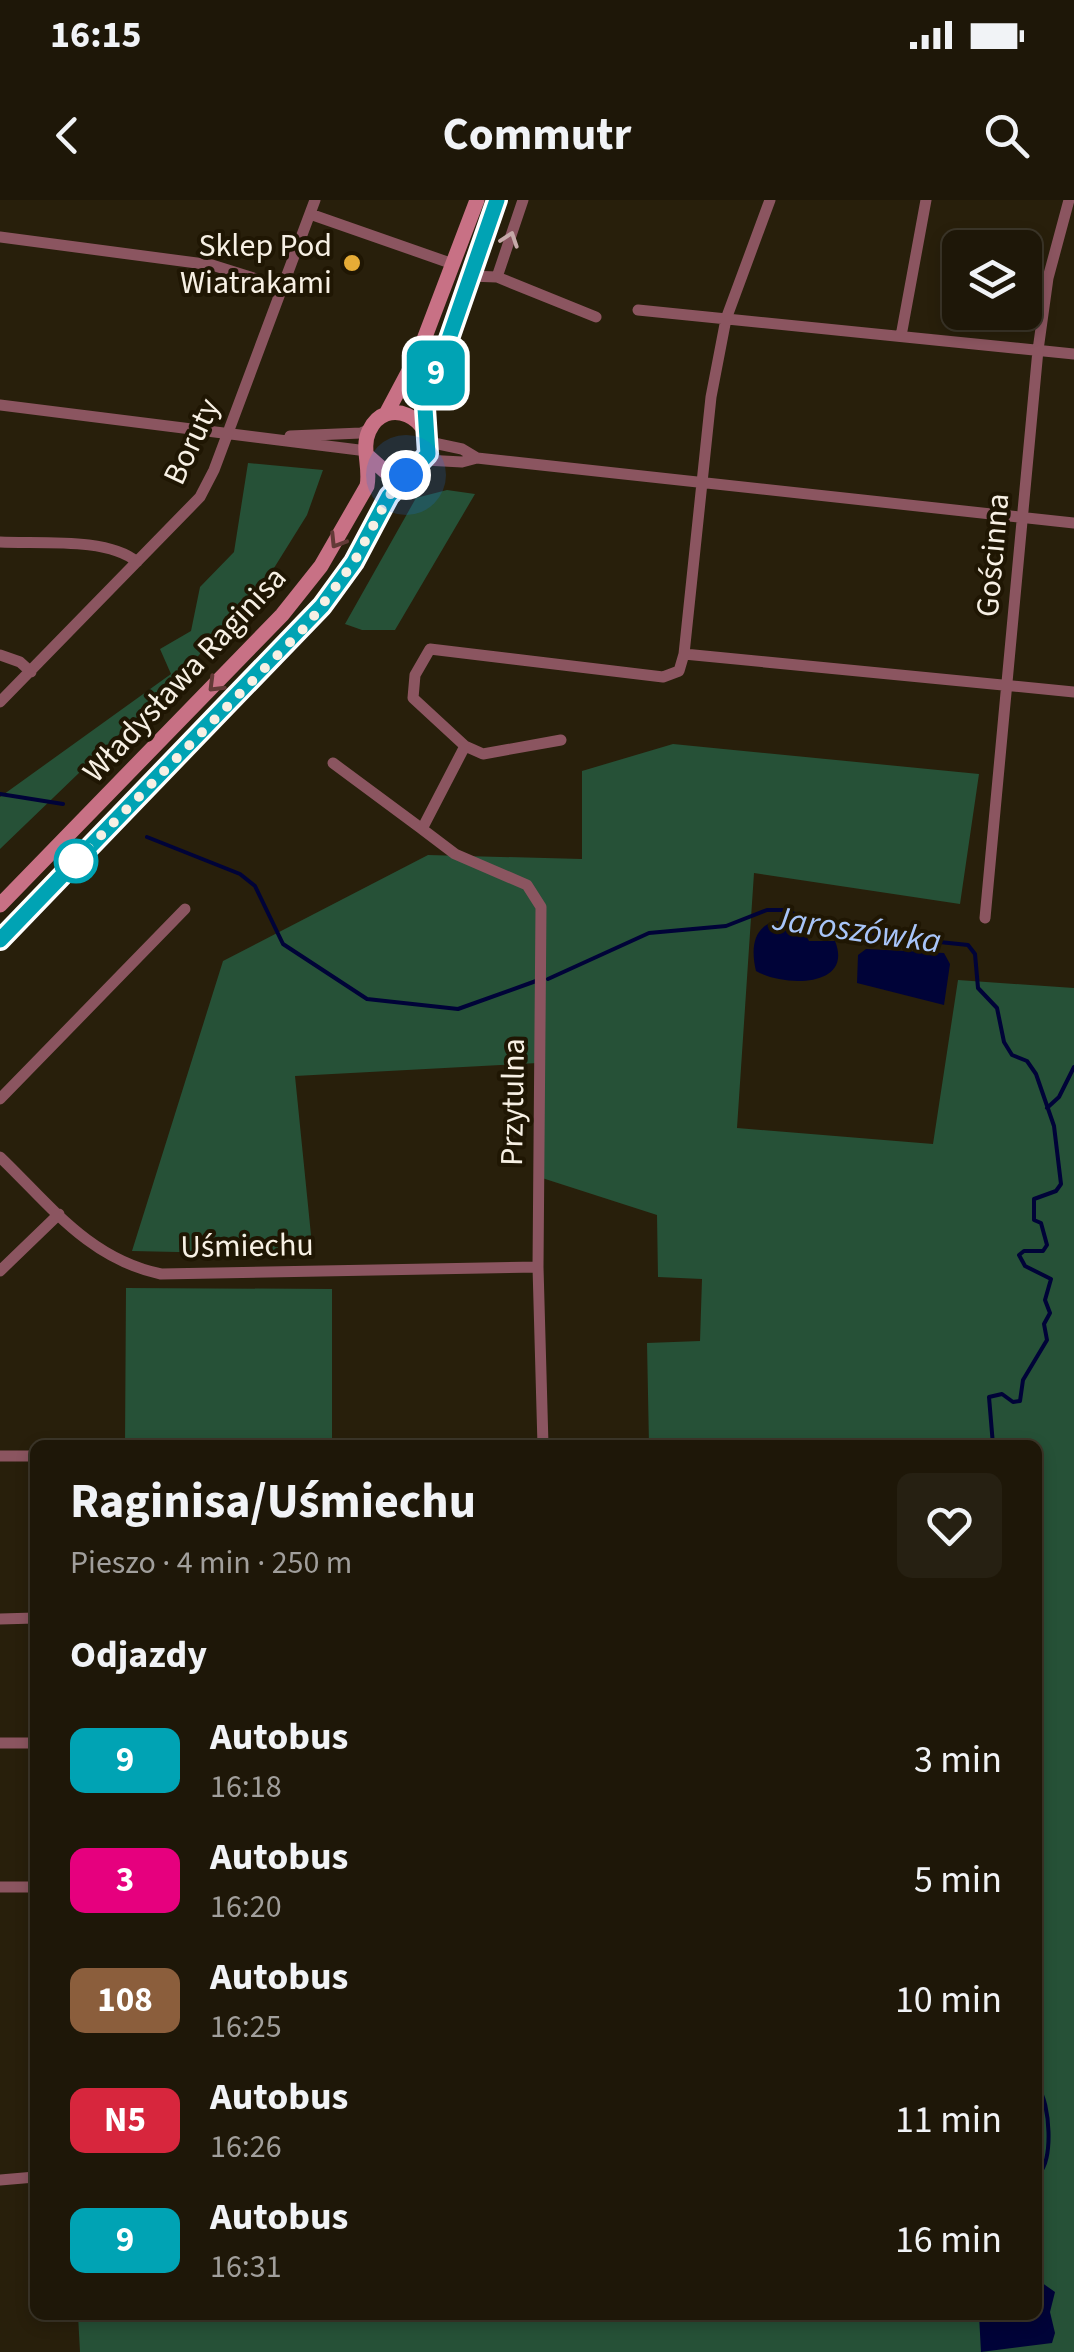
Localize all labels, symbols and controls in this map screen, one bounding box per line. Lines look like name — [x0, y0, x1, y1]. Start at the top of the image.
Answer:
text: 16:15 — [50, 8, 142, 62]
text: Commutr — [442, 103, 632, 167]
icon: back — [40, 108, 95, 163]
icon: search — [979, 108, 1034, 163]
place label: Sklep Pod Wiatrakami — [180, 223, 332, 306]
map controls — [942, 230, 1042, 330]
button: layers — [942, 230, 1042, 330]
one-way arrow — [499, 231, 519, 248]
marker: Sklep Pod Wiatrakami — [341, 252, 363, 274]
line badge: 9 — [404, 340, 468, 406]
text: 9 — [427, 348, 445, 398]
street label: Boruty — [152, 391, 232, 492]
your location — [381, 450, 431, 500]
street label: Gościnna — [965, 491, 1021, 619]
one-way arrow — [330, 530, 349, 548]
street label: Władysława Raginisa — [72, 556, 297, 793]
one-way arrow — [209, 674, 227, 692]
unlabelled marker — [55, 840, 97, 882]
water label: Jaroszówka — [768, 893, 944, 967]
street label: Przytulna — [489, 1038, 537, 1166]
street label: Uśmiechu — [180, 1222, 314, 1270]
text: Raginisa/Uśmiechu — [70, 1468, 476, 1536]
button: heart — [897, 1473, 1002, 1578]
text: Pieszo · 4 min · 250 m — [70, 1540, 352, 1586]
text: Odjazdy — [70, 1628, 207, 1682]
text: Autobus — [210, 1710, 348, 1764]
text: 3 min — [914, 1733, 1002, 1787]
text: 9 — [116, 1735, 134, 1785]
text: 16:18 — [210, 1764, 282, 1810]
text: Autobus — [210, 1830, 348, 1884]
text: 5 min — [914, 1853, 1002, 1907]
text: 3 — [116, 1855, 134, 1905]
text: 16:20 — [210, 1884, 282, 1930]
text: Autobus — [210, 1950, 348, 2004]
text: 10 min — [895, 1973, 1002, 2027]
text: 108 — [97, 1975, 153, 2025]
text: 16:25 — [210, 2004, 282, 2050]
text: Autobus — [210, 2070, 348, 2124]
text: 11 min — [895, 2093, 1002, 2147]
text: N5 — [104, 2095, 146, 2145]
text: 16:26 — [210, 2124, 282, 2170]
text: Autobus — [210, 2190, 348, 2244]
text: 16 min — [895, 2213, 1002, 2267]
text: 9 — [116, 2215, 134, 2265]
text: 16:31 — [210, 2244, 282, 2290]

